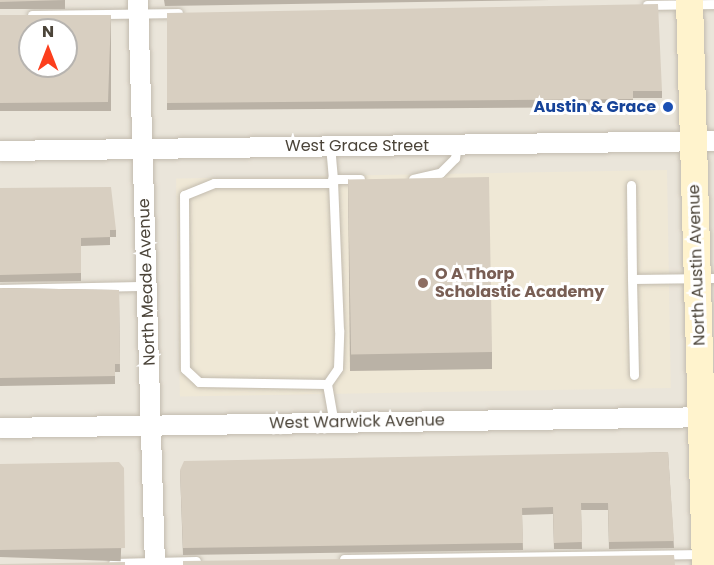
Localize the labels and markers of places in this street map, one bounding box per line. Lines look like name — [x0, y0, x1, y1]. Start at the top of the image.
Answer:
place label: Austin & Grace — [534, 97, 656, 117]
marker: Austin & Grace — [661, 100, 675, 114]
place label: O A Thorp Scholastic Academy — [435, 264, 604, 302]
marker: O A Thorp Scholastic Academy — [416, 276, 430, 290]

